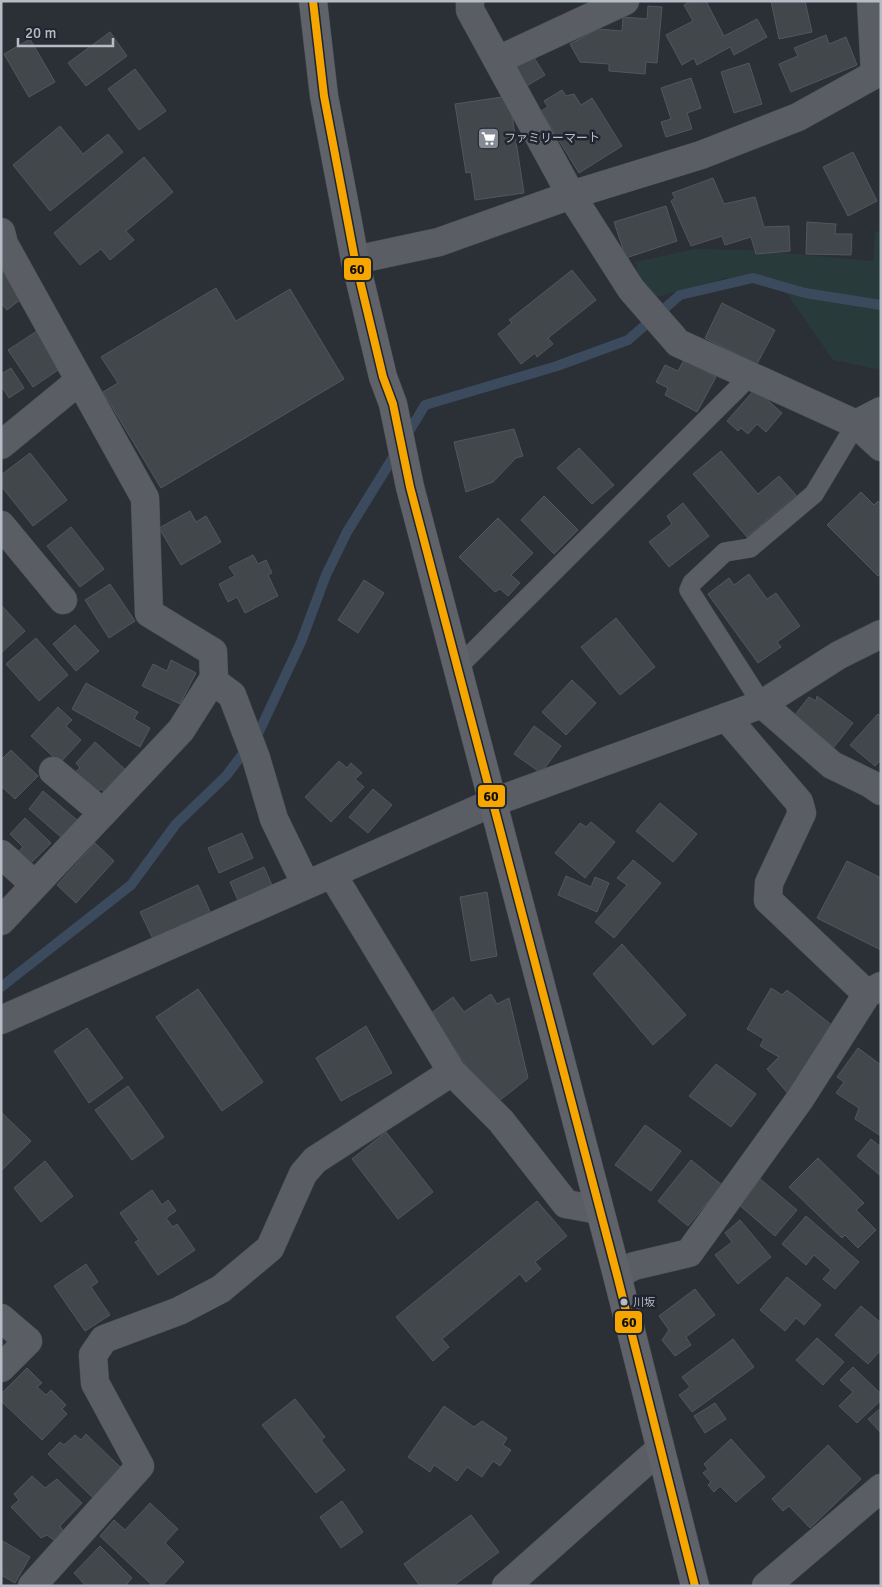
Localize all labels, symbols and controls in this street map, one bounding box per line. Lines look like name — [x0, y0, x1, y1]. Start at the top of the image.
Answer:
scale bar — [18, 15, 112, 47]
text: 20 m — [25, 24, 56, 42]
supermarket icon: ファミリーマート — [476, 126, 500, 150]
place label: ファミリーマート — [504, 131, 600, 146]
line badge: 60 — [343, 257, 372, 281]
text: 60 — [349, 261, 365, 278]
line badge: 60 — [477, 784, 506, 808]
text: 60 — [483, 788, 499, 805]
place label: 川坂 — [633, 1296, 655, 1309]
marker: 川坂 — [619, 1297, 629, 1307]
line badge: 60 — [614, 1310, 643, 1334]
text: 60 — [621, 1314, 637, 1331]

